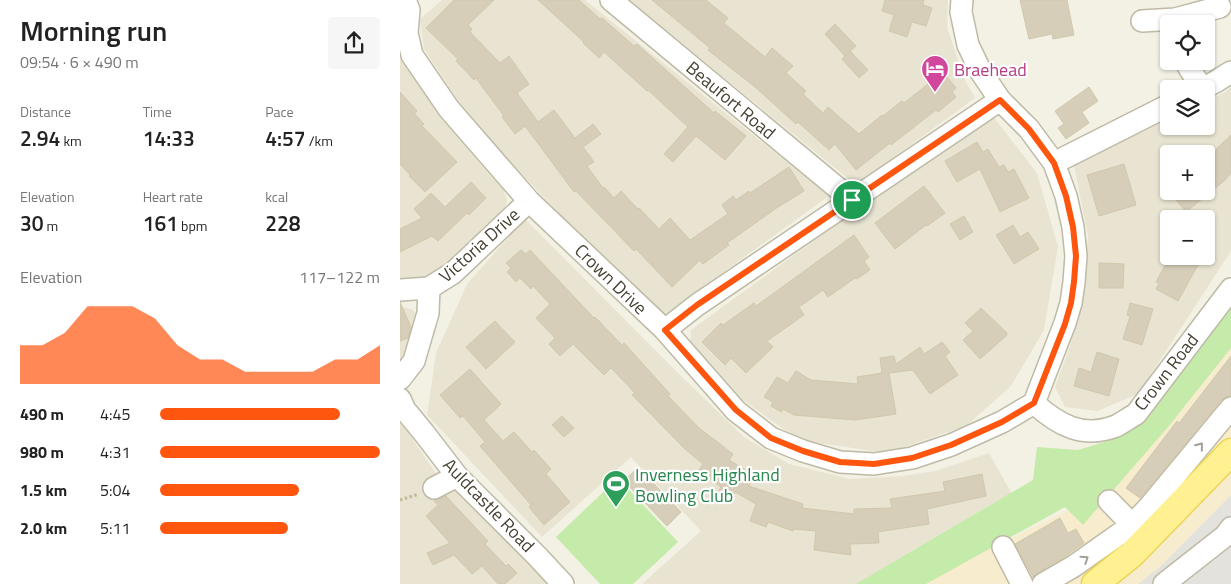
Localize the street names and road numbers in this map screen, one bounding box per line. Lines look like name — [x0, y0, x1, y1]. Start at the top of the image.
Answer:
street label: Beaufort Road — [680, 54, 782, 146]
street label: Victoria Drive — [433, 201, 525, 289]
street label: Crown Drive — [569, 237, 653, 321]
street label: Crown Road — [1127, 328, 1205, 416]
street label: Auldcastle Road — [437, 452, 541, 558]

